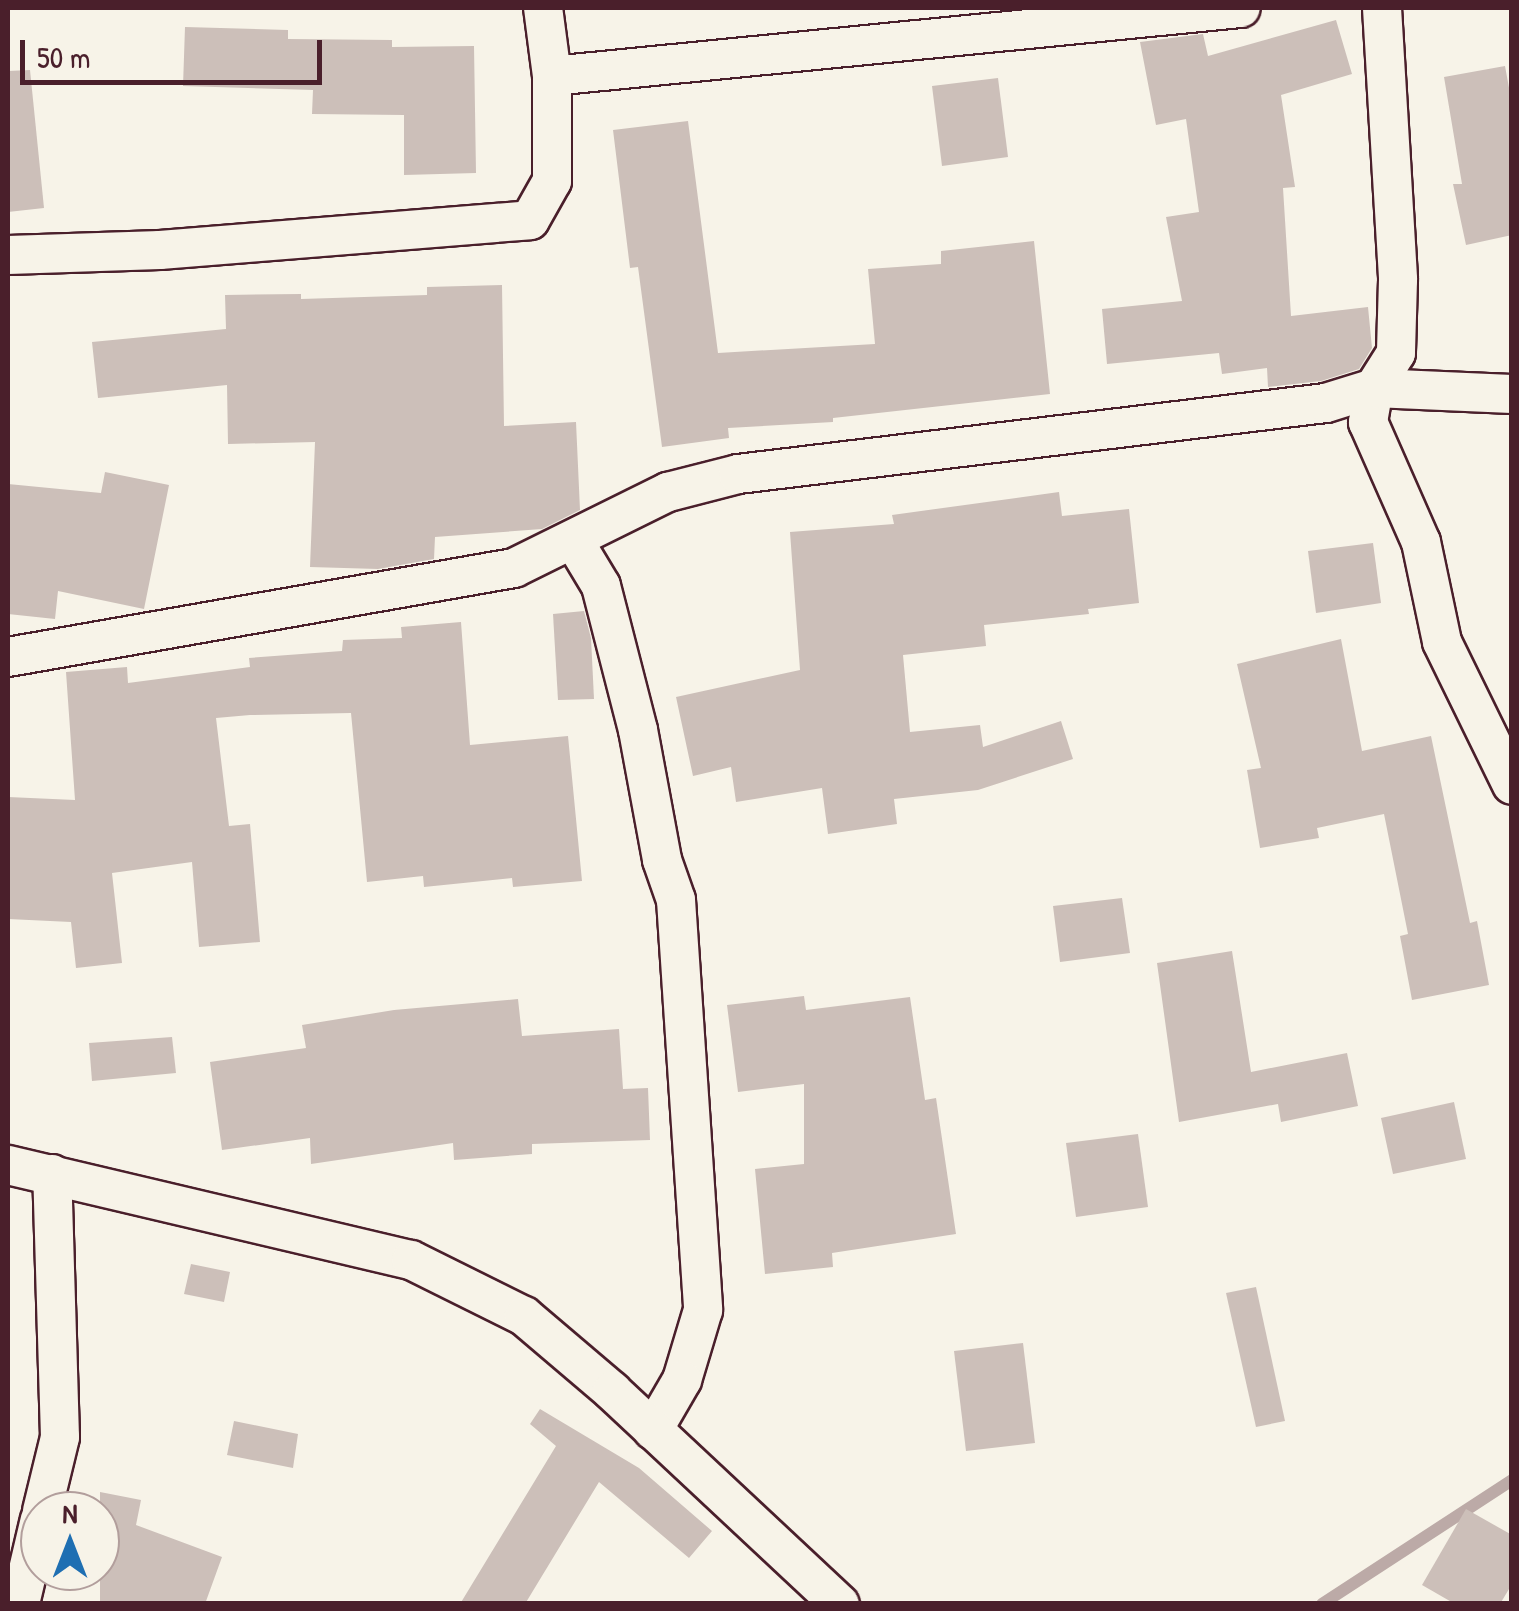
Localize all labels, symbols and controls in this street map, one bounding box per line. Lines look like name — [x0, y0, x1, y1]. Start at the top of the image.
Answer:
scale bar — [25, 20, 328, 82]
text: 50 m — [37, 37, 90, 77]
north arrow — [20, 1491, 120, 1591]
text: N — [63, 1494, 77, 1532]

